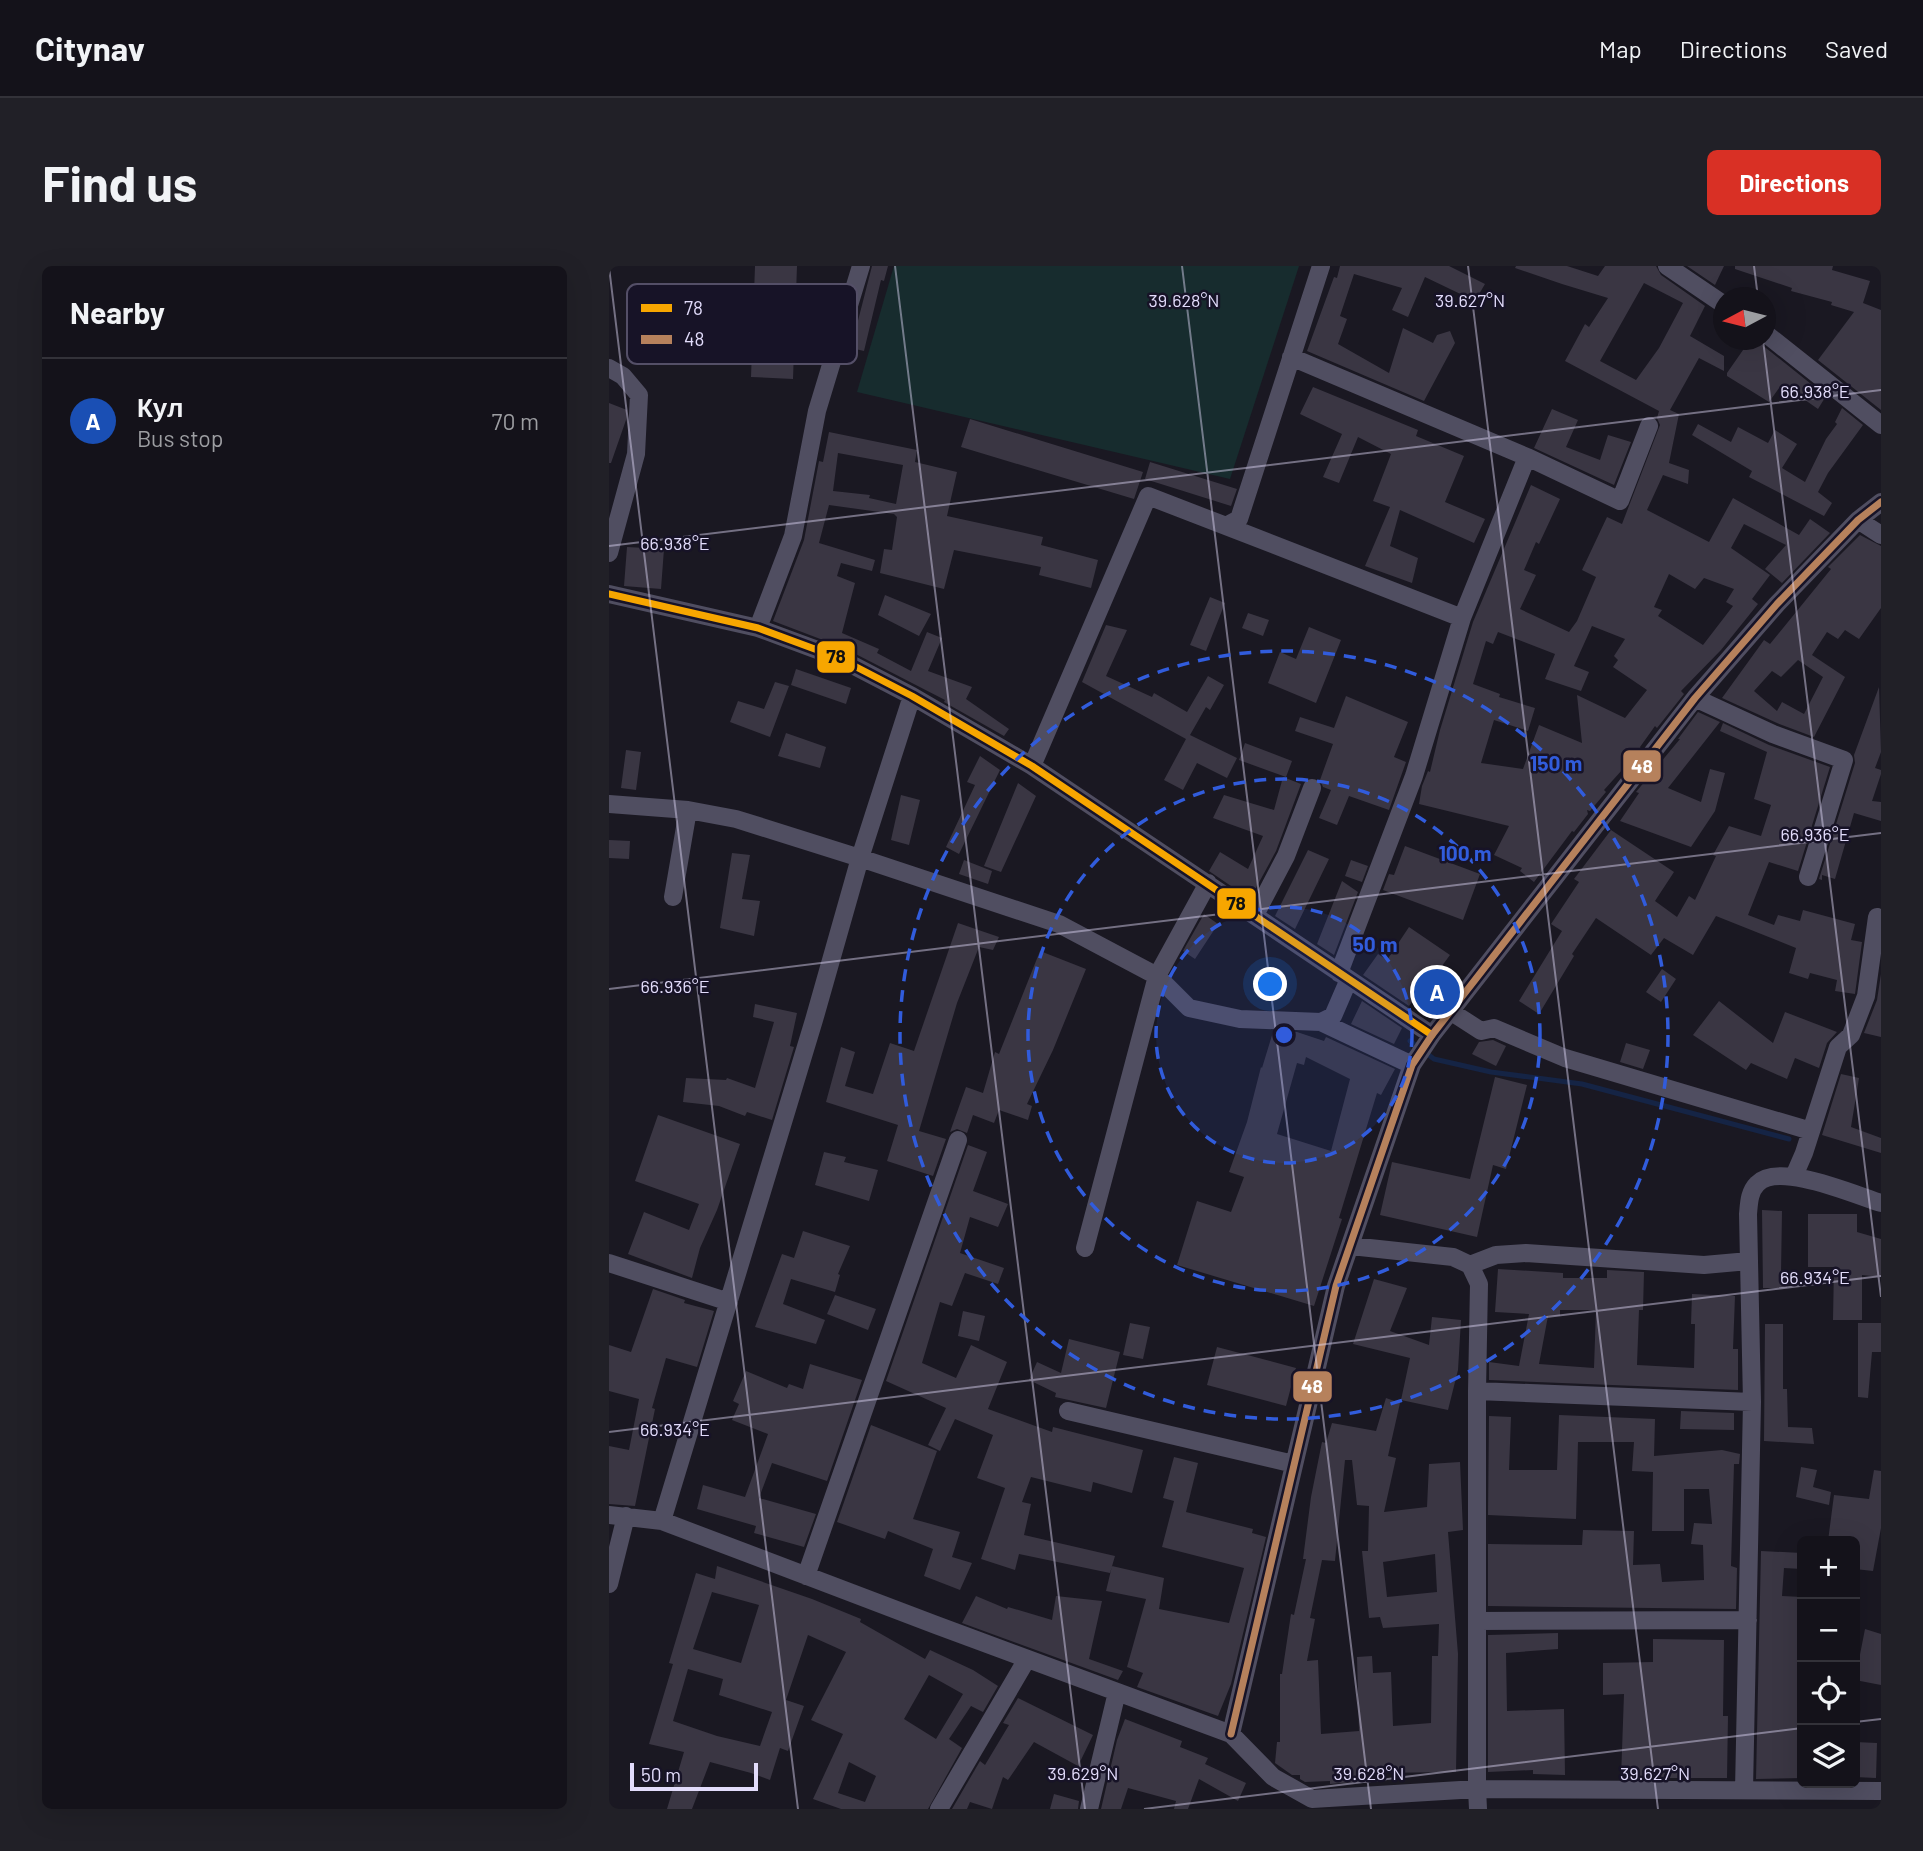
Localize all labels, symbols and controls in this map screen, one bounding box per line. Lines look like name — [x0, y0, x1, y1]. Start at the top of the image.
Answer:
text: Citynav — [35, 28, 145, 68]
text: Map — [1599, 34, 1642, 63]
text: Directions — [1680, 34, 1787, 63]
text: Saved — [1825, 34, 1888, 63]
button: Directions — [1707, 150, 1881, 215]
text: Find us — [42, 153, 197, 212]
legend — [627, 284, 857, 364]
north arrow — [1713, 287, 1776, 350]
text: 39.628°N — [1149, 289, 1219, 311]
text: 39.627°N — [1435, 289, 1505, 311]
text: Nearby — [70, 294, 165, 330]
text: 78 — [684, 296, 703, 319]
text: 48 — [684, 327, 704, 350]
text: 66.938°E — [1780, 380, 1850, 402]
text: Кул — [137, 391, 184, 422]
text: A — [85, 407, 101, 435]
text: 70 m — [492, 407, 539, 435]
text: Bus stop — [137, 424, 223, 452]
text: 66.938°E — [640, 532, 710, 554]
line badge: 78 — [816, 640, 856, 674]
text: 78 — [826, 644, 846, 667]
line badge: 48 — [1622, 749, 1662, 783]
text: 150 m — [1530, 750, 1582, 775]
text: 48 — [1631, 754, 1653, 777]
text: 66.936°E — [1780, 823, 1850, 845]
text: 100 m — [1438, 840, 1492, 865]
line badge: 78 — [1216, 887, 1257, 920]
text: 78 — [1226, 891, 1246, 914]
text: 50 m — [1352, 931, 1398, 956]
pin: A — [1414, 966, 1460, 1018]
your location — [1253, 967, 1287, 1001]
text: 66.936°E — [640, 975, 710, 997]
centre of rings — [1272, 1023, 1296, 1047]
text: 66.934°E — [1780, 1266, 1850, 1288]
line badge: 48 — [1292, 1370, 1333, 1403]
text: 48 — [1301, 1374, 1323, 1397]
text: 66.934°E — [640, 1418, 710, 1440]
map controls — [1797, 1536, 1860, 1788]
button: + — [1797, 1536, 1860, 1599]
button: − — [1797, 1599, 1860, 1662]
button: locate — [1797, 1662, 1860, 1725]
button: layers — [1797, 1725, 1860, 1788]
scale bar — [630, 1760, 758, 1792]
text: 39.629°N — [1048, 1762, 1118, 1784]
text: 39.628°N — [1334, 1762, 1404, 1784]
text: 39.627°N — [1620, 1762, 1690, 1784]
text: 50 m — [641, 1763, 681, 1786]

